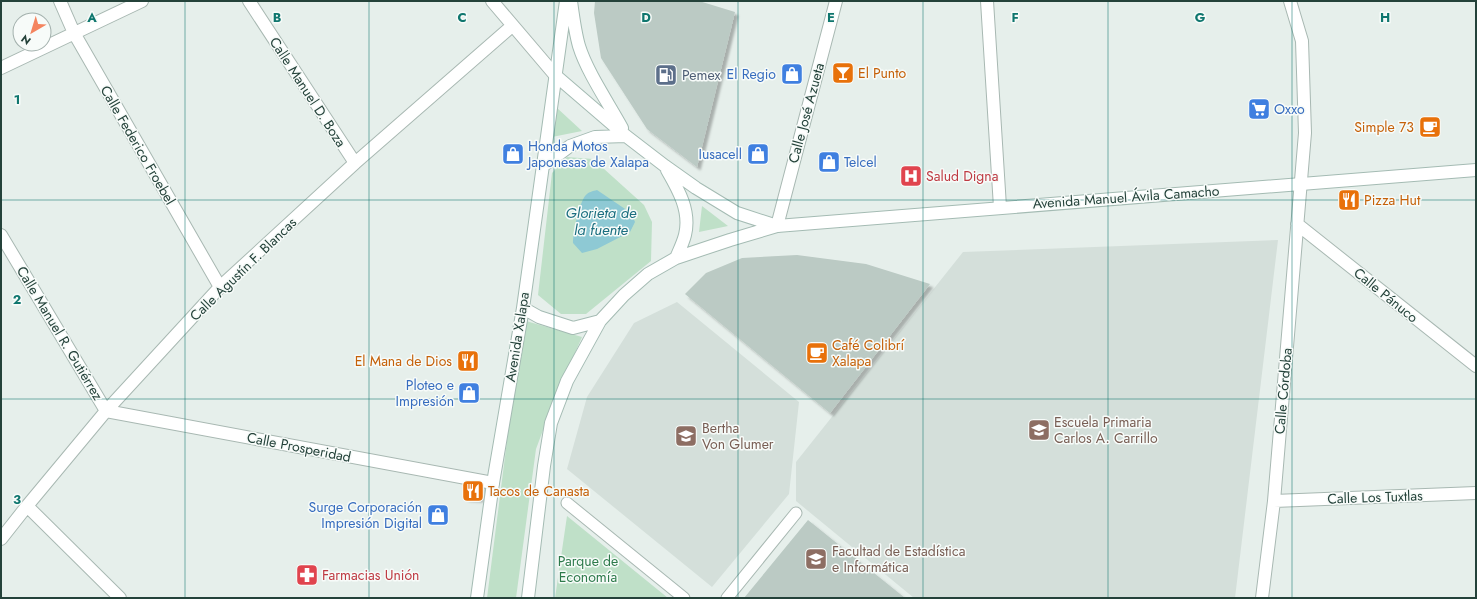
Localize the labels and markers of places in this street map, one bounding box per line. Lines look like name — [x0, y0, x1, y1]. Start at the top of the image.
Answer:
bar icon: El Punto — [830, 60, 856, 86]
shop icon: El Regio — [779, 61, 805, 87]
fuel station icon: Pemex — [653, 62, 679, 88]
place label: El Punto — [858, 63, 907, 83]
place label: El Regio — [727, 64, 776, 84]
place label: Pemex — [682, 65, 720, 85]
supermarket icon: Oxxo — [1246, 96, 1272, 122]
place label: Oxxo — [1274, 99, 1305, 119]
cafe icon: Simple 73 — [1417, 114, 1443, 140]
place label: Simple 73 — [1354, 117, 1414, 137]
place label: Honda Motos Japonesas de Xalapa — [526, 136, 649, 172]
shop icon: Honda Motos Japonesas de Xalapa — [500, 141, 526, 167]
shop icon: Iusacell — [745, 141, 771, 167]
place label: Iusacell — [699, 144, 742, 164]
shop icon: Telcel — [816, 149, 842, 175]
place label: Telcel — [844, 152, 877, 172]
hospital icon: Salud Digna — [898, 163, 924, 189]
place label: Salud Digna — [926, 166, 998, 186]
restaurant icon: Pizza Hut — [1336, 187, 1362, 213]
place label: Pizza Hut — [1364, 190, 1421, 210]
place label: Café Colibrí Xalapa — [832, 335, 906, 371]
cafe icon: Café Colibrí Xalapa — [804, 340, 830, 366]
restaurant icon: El Mana de Dios — [455, 348, 481, 374]
place label: El Mana de Dios — [355, 351, 452, 371]
place label: Ploteo e Impresión — [396, 375, 454, 411]
shop icon: Ploteo e Impresión — [456, 380, 482, 406]
place label: Escuela Primaria Carlos A. Carrillo — [1054, 412, 1158, 448]
school or university icon: Escuela Primaria Carlos A. Carrillo — [1026, 417, 1052, 443]
place label: Bertha Von Glumer — [702, 418, 774, 454]
school or university icon: Bertha Von Glumer — [673, 423, 699, 449]
restaurant icon: Tacos de Canasta — [460, 478, 486, 504]
place label: Tacos de Canasta — [488, 481, 590, 501]
place label: Surge Corporación Impresión Digital — [308, 497, 422, 533]
shop icon: Surge Corporación Impresión Digital — [425, 502, 451, 528]
place label: Facultad de Estadística e Informática — [832, 541, 965, 577]
school or university icon: Facultad de Estadística e Informática — [803, 546, 829, 572]
pharmacy icon: Farmacias Unión — [294, 562, 320, 588]
place label: Farmacias Unión — [322, 565, 419, 585]

